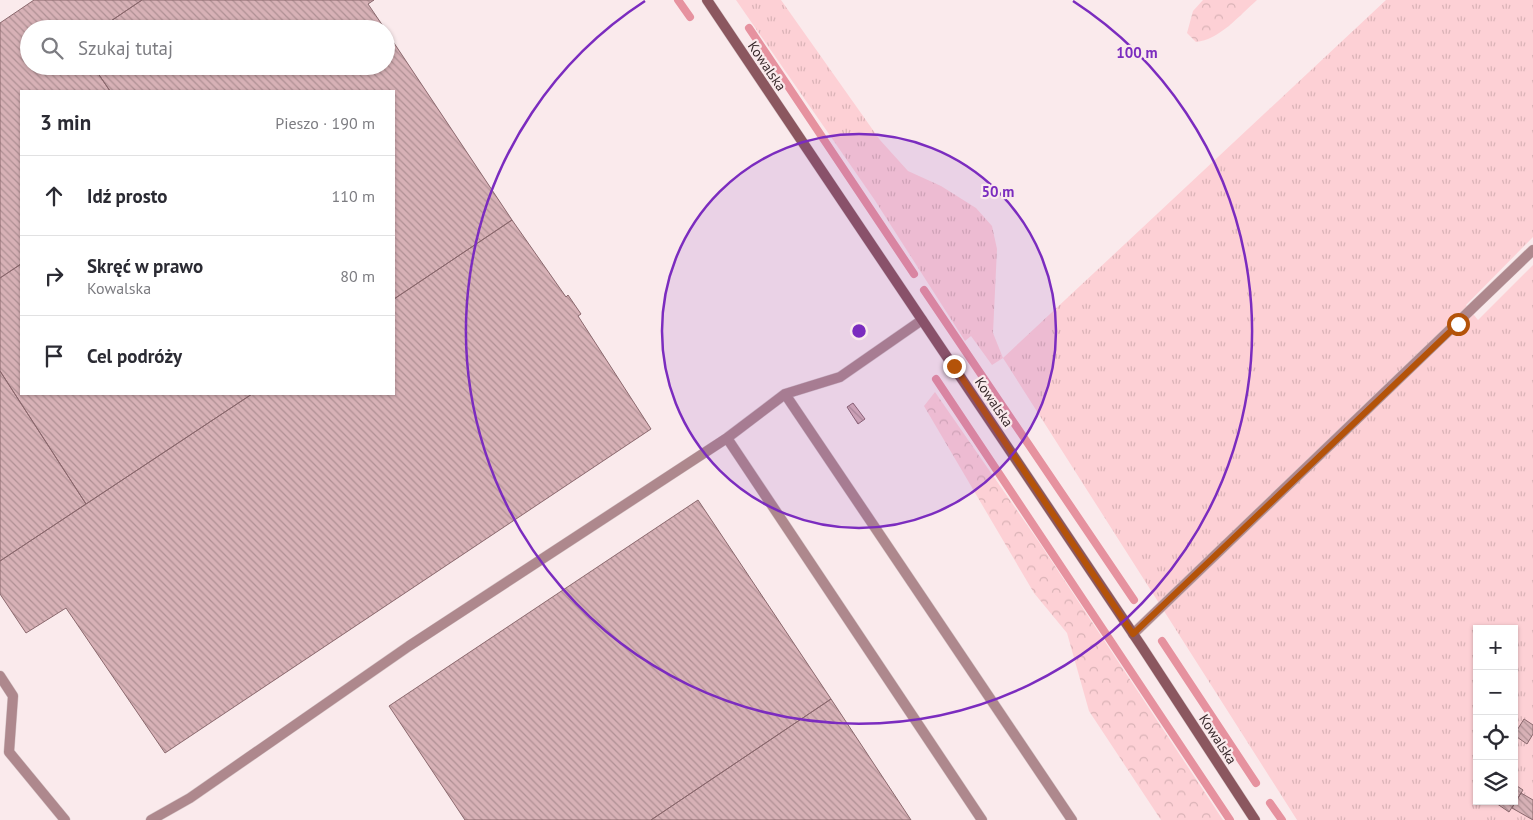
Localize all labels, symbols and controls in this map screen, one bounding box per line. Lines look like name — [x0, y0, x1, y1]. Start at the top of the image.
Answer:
search box — [20, 20, 395, 75]
icon: search — [38, 34, 66, 62]
text: Szukaj tutaj — [78, 36, 173, 60]
street label: Kowalska — [744, 38, 790, 94]
text: 100 m — [1116, 43, 1158, 62]
text: 3 min — [40, 109, 91, 136]
text: Pieszo · 190 m — [275, 113, 375, 133]
icon: ahead — [40, 182, 68, 210]
text: 50 m — [982, 182, 1014, 201]
text: Idź prosto — [87, 184, 167, 208]
text: 110 m — [332, 186, 375, 206]
text: Skręć w prawo — [87, 254, 203, 278]
icon: right — [40, 262, 68, 290]
text: 80 m — [340, 266, 375, 286]
text: Kowalska — [87, 278, 151, 298]
route start — [1447, 313, 1470, 336]
centre of rings — [850, 322, 868, 340]
icon: arrive — [40, 342, 68, 370]
text: Cel podróży — [87, 344, 182, 368]
route end — [943, 355, 966, 378]
street label: Kowalska — [971, 374, 1017, 430]
map controls — [1473, 625, 1518, 805]
button: + — [1473, 625, 1518, 670]
button: − — [1473, 670, 1518, 715]
street label: Kowalska — [1195, 711, 1241, 767]
button: locate — [1473, 715, 1518, 760]
button: layers — [1473, 760, 1518, 805]

